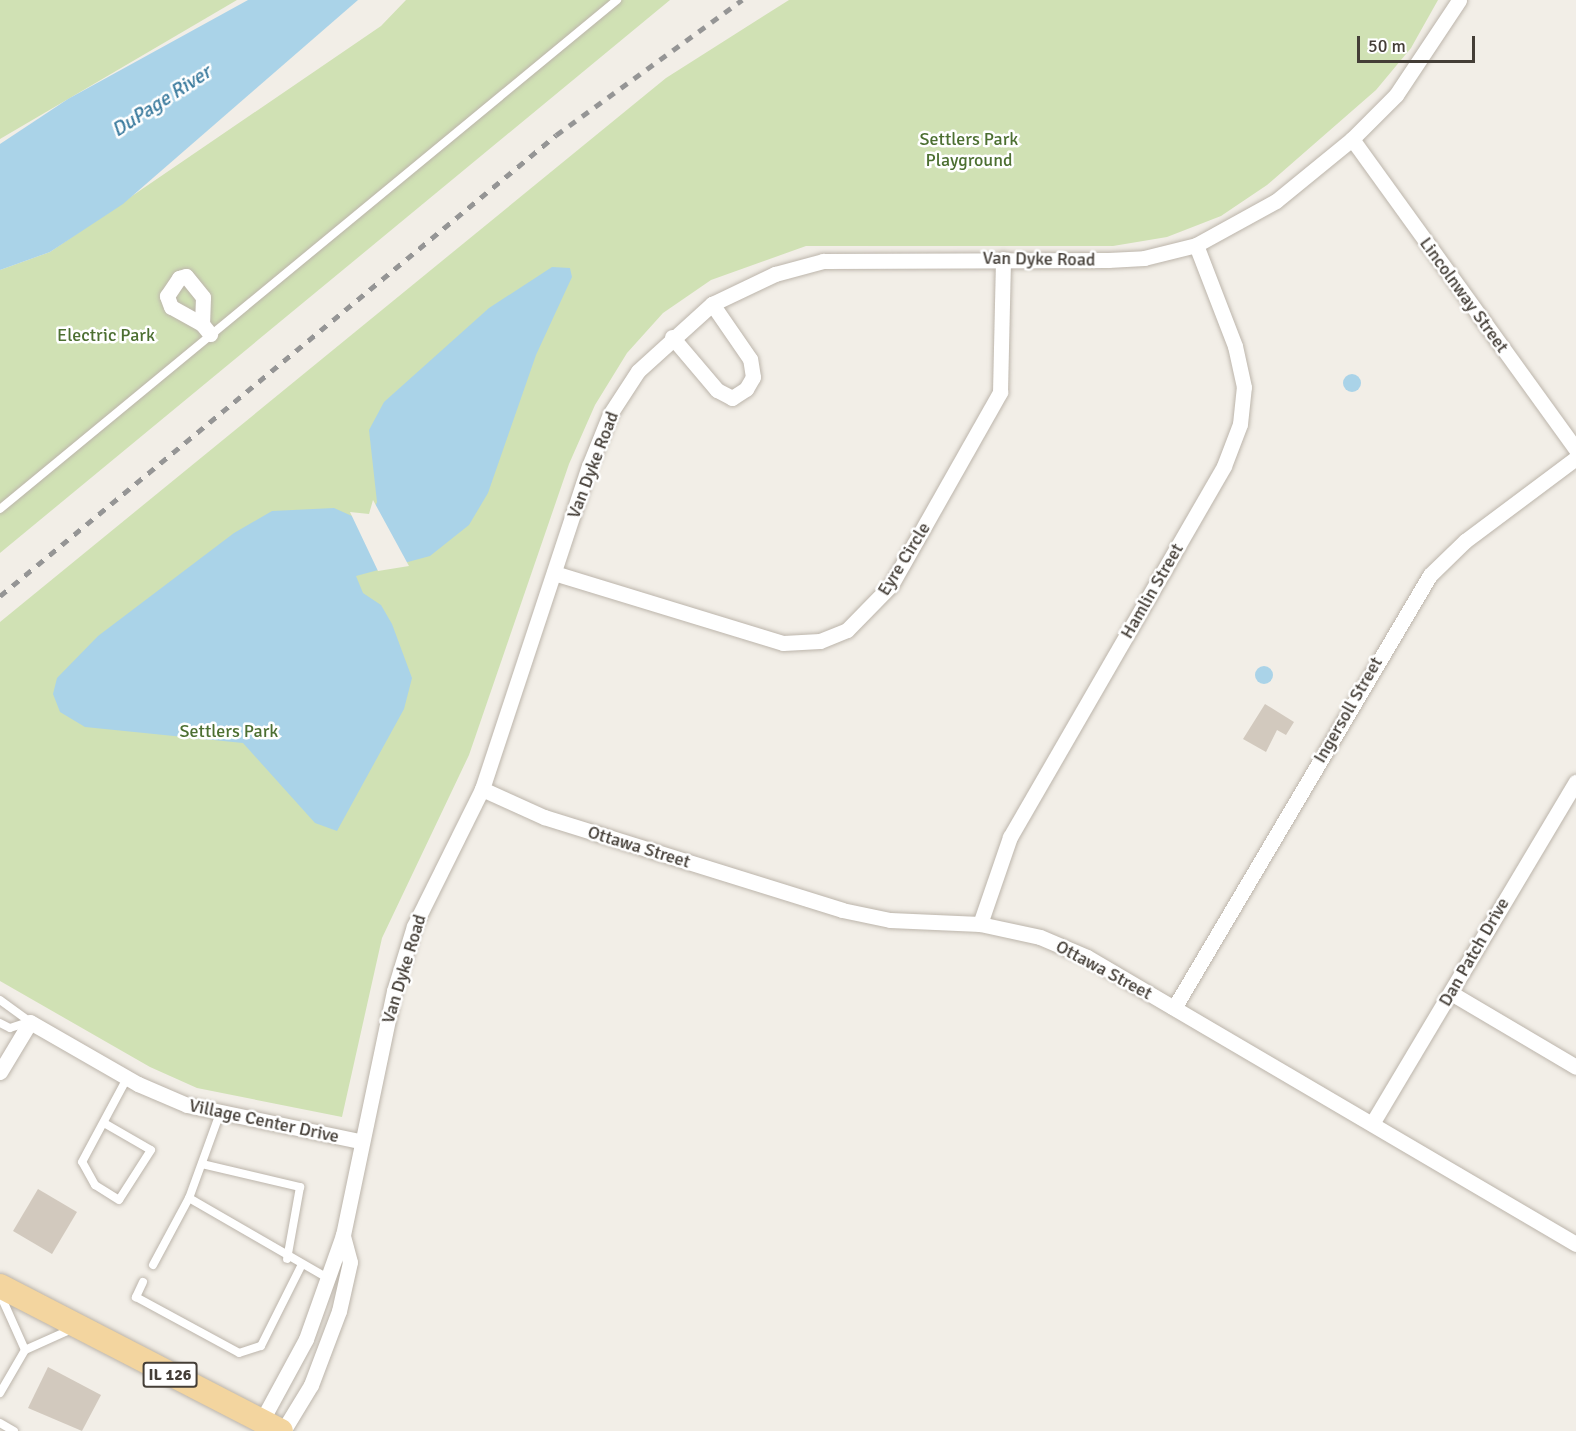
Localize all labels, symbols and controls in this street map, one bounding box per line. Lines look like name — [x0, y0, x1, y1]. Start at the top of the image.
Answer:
scale bar — [1360, 24, 1478, 62]
text: 50 m — [1368, 35, 1406, 57]
water label: DuPage River — [107, 60, 215, 142]
park label: Settlers Park Playground — [920, 129, 1018, 172]
street label: Lincolnway Street — [1415, 233, 1513, 357]
street label: Van Dyke Road — [982, 247, 1096, 271]
park label: Electric Park — [57, 324, 155, 346]
street label: Van Dyke Road — [563, 408, 623, 522]
street label: Eyre Circle — [873, 518, 935, 600]
street label: Hamlin Street — [1116, 540, 1188, 642]
street label: Ingersoll Street — [1309, 653, 1387, 767]
park label: Settlers Park — [180, 720, 278, 742]
street label: Ottawa Street — [585, 821, 693, 873]
street label: Dan Patch Drive — [1434, 894, 1514, 1010]
street label: Van Dyke Road — [377, 912, 431, 1026]
street label: Ottawa Street — [1052, 936, 1156, 1004]
street label: Village Center Drive — [187, 1095, 341, 1147]
road number: IL 126 — [142, 1362, 198, 1388]

